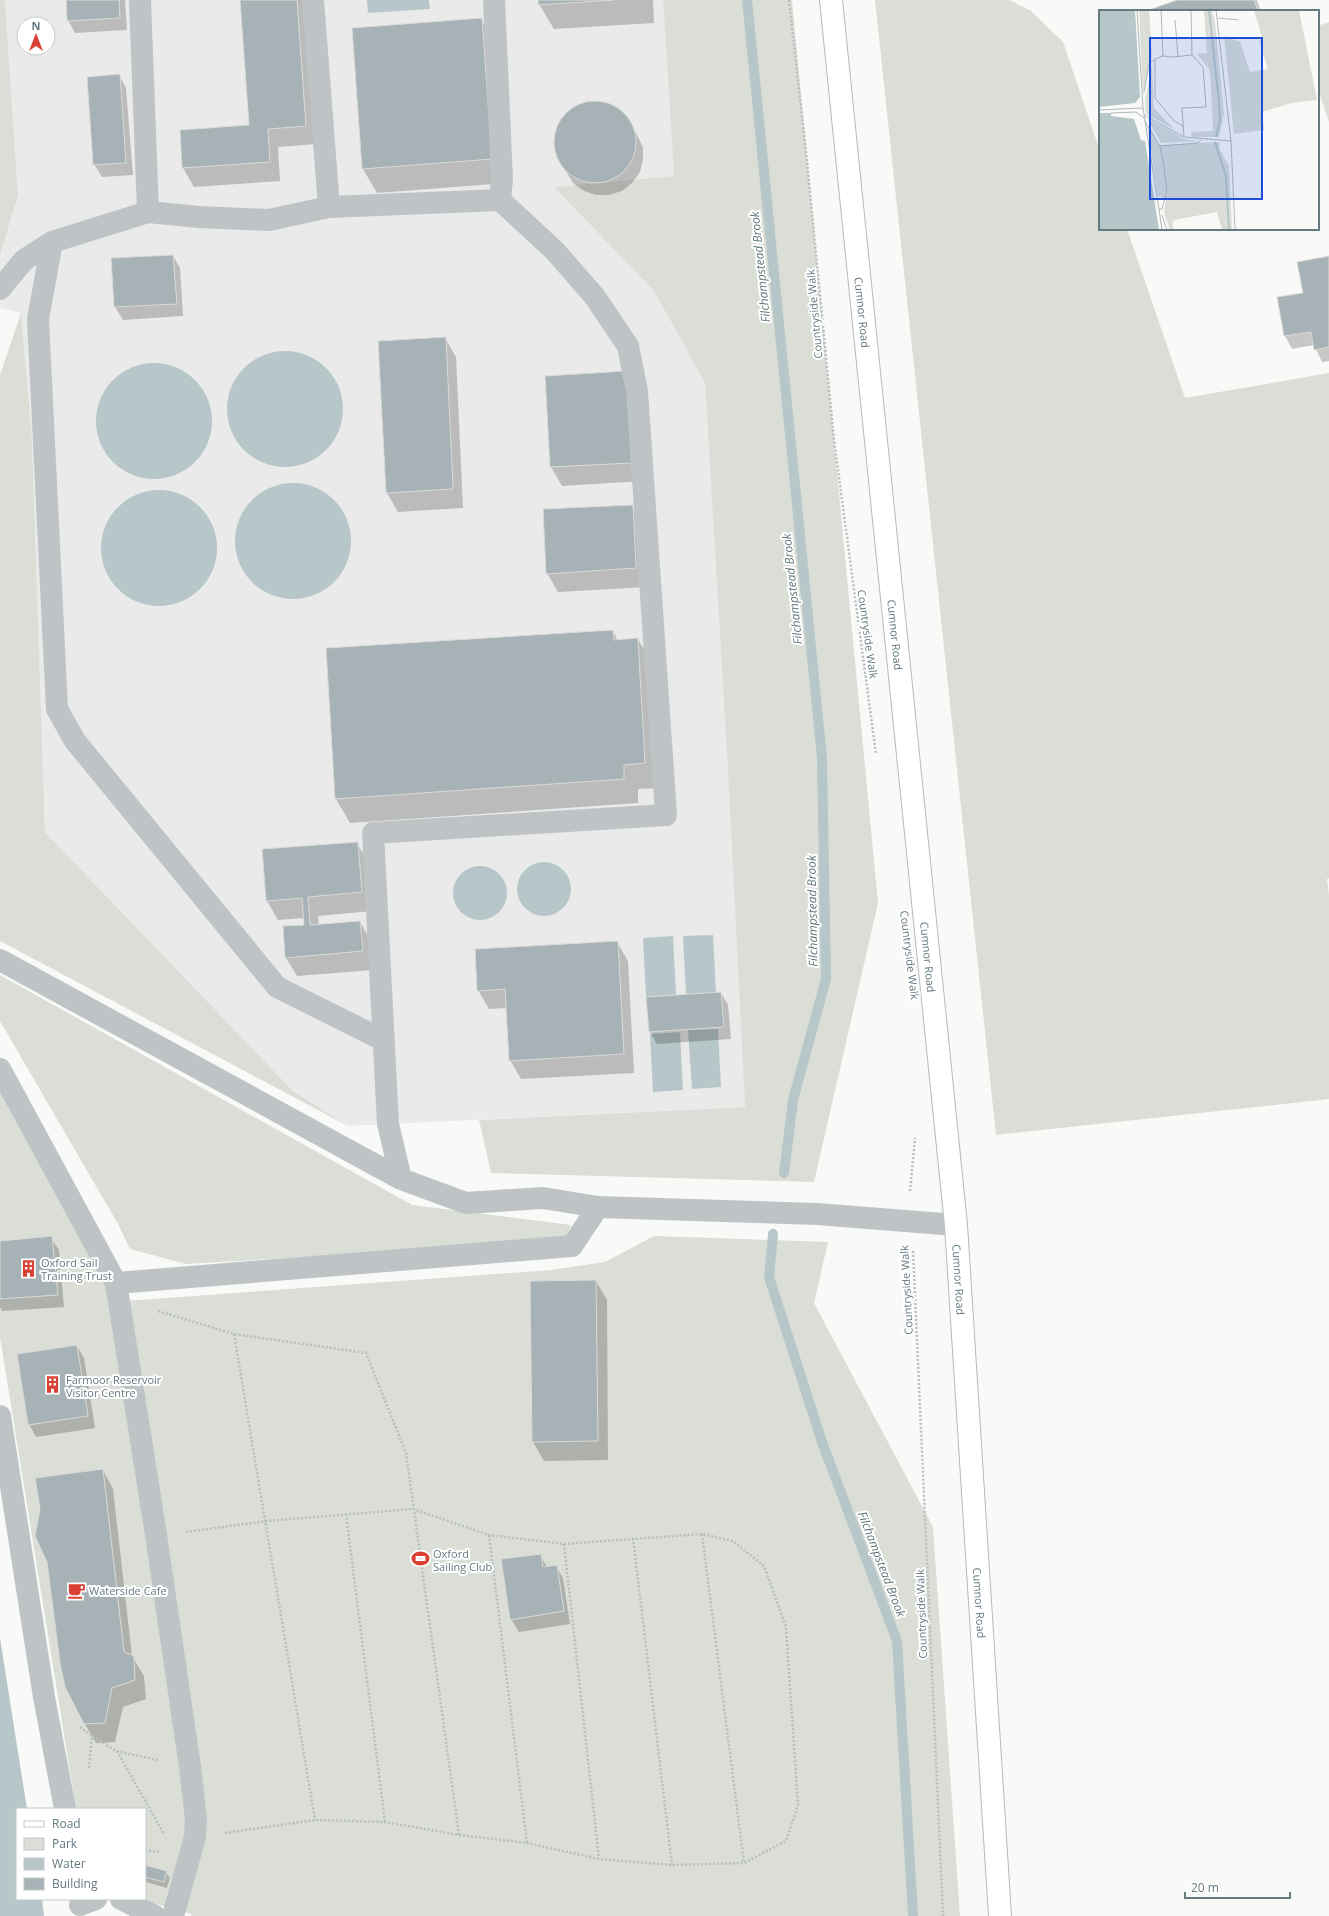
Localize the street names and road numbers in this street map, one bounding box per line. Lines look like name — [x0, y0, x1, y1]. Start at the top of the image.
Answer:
street label: Countryside Walk — [803, 269, 825, 359]
street label: Cumnor Road — [852, 276, 874, 348]
street label: Countryside Walk — [854, 589, 882, 680]
street label: Cumnor Road — [885, 599, 907, 671]
street label: Countryside Walk — [897, 910, 923, 1001]
street label: Cumnor Road — [918, 921, 940, 993]
street label: Cumnor Road — [950, 1244, 969, 1315]
street label: Countryside Walk — [896, 1245, 916, 1335]
street label: Cumnor Road — [970, 1567, 990, 1639]
street label: Countryside Walk — [912, 1569, 930, 1659]

